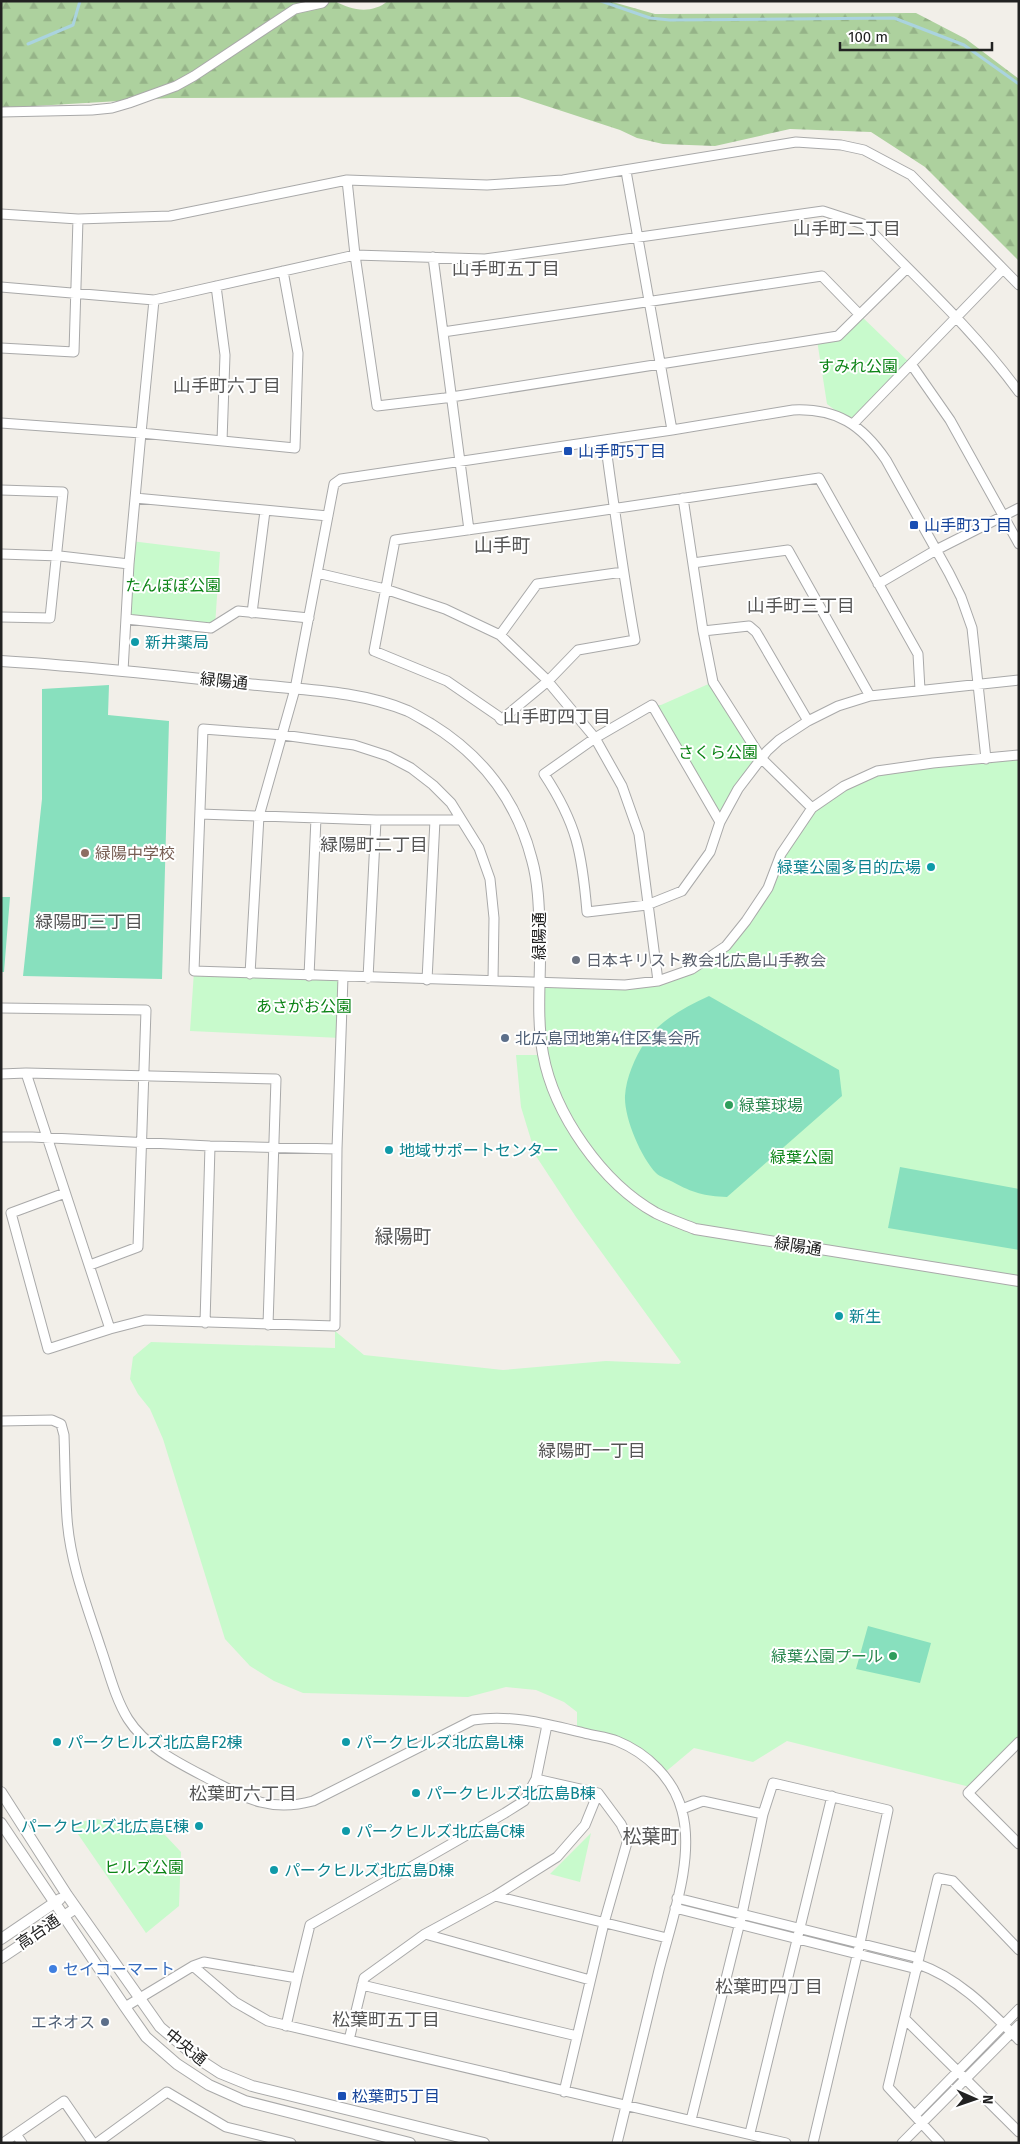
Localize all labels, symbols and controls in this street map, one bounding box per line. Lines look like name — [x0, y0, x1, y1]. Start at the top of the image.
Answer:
scale bar — [840, 20, 992, 52]
text: 100 m — [848, 28, 888, 46]
district label: 山手町二丁目 — [793, 218, 901, 240]
district label: 山手町五丁目 — [452, 258, 560, 280]
park label: すみれ公園 — [818, 357, 898, 376]
district label: 山手町六丁目 — [173, 375, 281, 397]
place label: 山手町5丁目 — [578, 442, 666, 461]
marker: 山手町5丁目 — [562, 445, 574, 457]
place label: 山手町3丁目 — [924, 516, 1012, 535]
marker: 山手町3丁目 — [908, 519, 920, 531]
district label: 山手町 — [473, 534, 531, 557]
park label: たんぽぽ公園 — [125, 576, 221, 595]
district label: 山手町三丁目 — [747, 595, 855, 617]
place label: 新井薬局 — [145, 633, 209, 652]
marker: 新井薬局 — [129, 636, 141, 648]
street label: 緑陽通 — [199, 669, 249, 693]
district label: 山手町四丁目 — [503, 706, 611, 728]
park label: さくら公園 — [678, 743, 758, 762]
district label: 緑陽町二丁目 — [320, 834, 428, 856]
place label: 緑陽中学校 — [95, 844, 175, 863]
marker: 緑陽中学校 — [79, 847, 91, 859]
place label: 緑葉公園多目的広場 — [777, 858, 921, 877]
marker: 緑葉公園多目的広場 — [925, 861, 937, 873]
district label: 緑陽町三丁目 — [35, 911, 143, 933]
street label: 緑陽通 — [530, 912, 549, 960]
place label: 日本キリスト教会北広島山手教会 — [586, 951, 826, 970]
marker: 日本キリスト教会北広島山手教会 — [570, 954, 582, 966]
park label: あさがお公園 — [256, 997, 352, 1016]
place label: 北広島団地第4住区集会所 — [515, 1029, 700, 1048]
marker: 北広島団地第4住区集会所 — [499, 1032, 511, 1044]
place label: 緑葉球場 — [739, 1096, 803, 1115]
marker: 緑葉球場 — [723, 1099, 735, 1111]
place label: 地域サポートセンター — [399, 1141, 559, 1160]
marker: 地域サポートセンター — [383, 1144, 395, 1156]
park label: 緑葉公園 — [770, 1148, 834, 1167]
district label: 緑陽町 — [374, 1225, 432, 1248]
street label: 緑陽通 — [773, 1233, 823, 1259]
place label: 新生 — [849, 1307, 881, 1326]
marker: 新生 — [833, 1310, 845, 1322]
district label: 緑陽町一丁目 — [538, 1440, 646, 1462]
place label: 緑葉公園プール — [771, 1647, 883, 1666]
marker: 緑葉公園プール — [887, 1650, 899, 1662]
place label: パークヒルズ北広島F2棟 — [67, 1733, 243, 1752]
place label: パークヒルズ北広島L棟 — [356, 1733, 524, 1752]
marker: パークヒルズ北広島F2棟 — [51, 1736, 63, 1748]
marker: パークヒルズ北広島L棟 — [340, 1736, 352, 1748]
district label: 松葉町六丁目 — [189, 1783, 297, 1805]
place label: パークヒルズ北広島B棟 — [426, 1784, 596, 1803]
marker: パークヒルズ北広島B棟 — [410, 1787, 422, 1799]
place label: パークヒルズ北広島E棟 — [20, 1817, 189, 1836]
marker: パークヒルズ北広島E棟 — [193, 1820, 205, 1832]
place label: パークヒルズ北広島C棟 — [356, 1822, 525, 1841]
marker: パークヒルズ北広島C棟 — [340, 1825, 352, 1837]
district label: 松葉町 — [622, 1825, 680, 1848]
park label: ヒルズ公園 — [104, 1858, 184, 1877]
place label: パークヒルズ北広島D棟 — [284, 1861, 454, 1880]
marker: パークヒルズ北広島D棟 — [268, 1864, 280, 1876]
street label: 高台通 — [13, 1911, 63, 1953]
place label: セイコーマート — [63, 1960, 175, 1979]
marker: セイコーマート — [47, 1963, 59, 1975]
district label: 松葉町四丁目 — [715, 1976, 823, 1998]
district label: 松葉町五丁目 — [332, 2009, 440, 2031]
place label: エネオス — [31, 2013, 95, 2032]
marker: エネオス — [99, 2016, 111, 2028]
street label: 中央通 — [161, 2025, 211, 2069]
north arrow — [950, 2074, 1000, 2124]
place label: 松葉町5丁目 — [352, 2087, 440, 2106]
marker: 松葉町5丁目 — [336, 2090, 348, 2102]
text: N — [979, 2094, 996, 2104]

